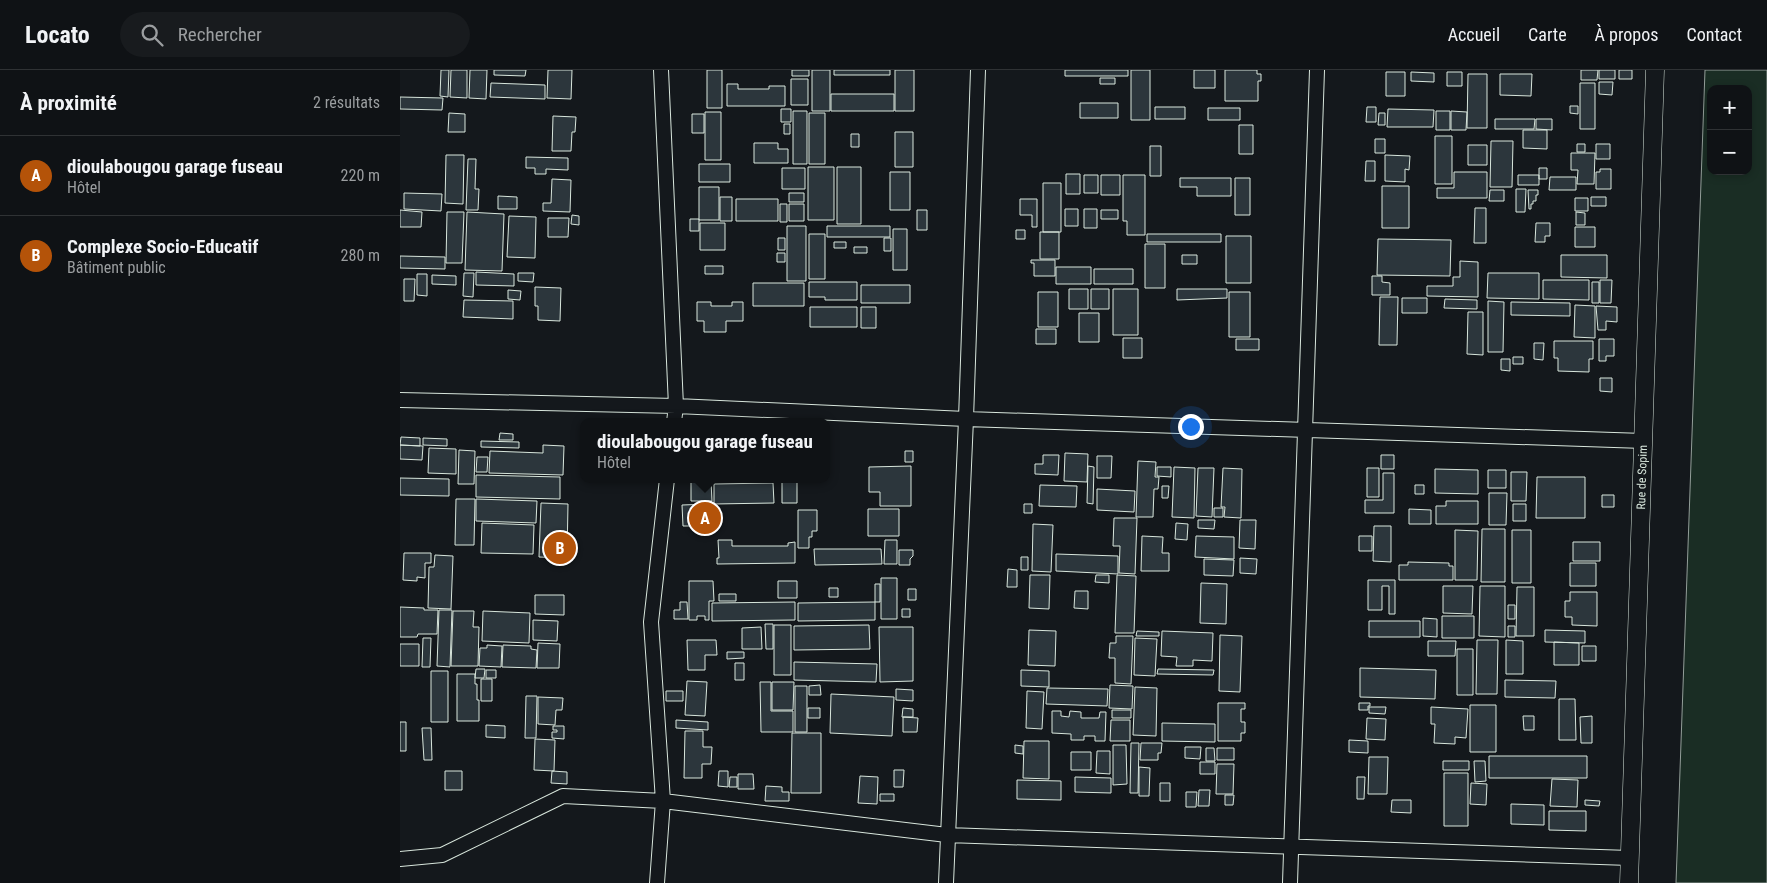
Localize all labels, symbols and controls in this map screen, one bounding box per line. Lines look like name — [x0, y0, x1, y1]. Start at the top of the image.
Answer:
search box — [120, 12, 470, 57]
text: Locato — [25, 21, 90, 49]
icon: search — [138, 21, 166, 49]
text: Rechercher — [178, 23, 262, 46]
text: Accueil — [1448, 24, 1500, 45]
text: Carte — [1528, 24, 1567, 45]
text: À propos — [1595, 24, 1658, 45]
text: Contact — [1686, 24, 1742, 45]
map controls — [1707, 85, 1752, 175]
button: + — [1707, 85, 1752, 130]
text: À proximité — [20, 91, 117, 115]
text: 2 résultats — [313, 93, 380, 112]
button: − — [1707, 130, 1752, 175]
text: dioulabougou garage fuseau — [67, 155, 283, 178]
text: A — [31, 166, 41, 185]
text: 220 m — [341, 166, 380, 185]
text: Hôtel — [67, 178, 101, 197]
text: Complexe Socio-Educatif — [67, 235, 259, 258]
text: B — [32, 246, 40, 265]
text: 280 m — [341, 246, 380, 265]
text: Bâtiment public — [67, 258, 166, 277]
your location — [1178, 414, 1204, 440]
popup — [580, 418, 830, 483]
text: dioulabougou garage fuseau — [597, 430, 813, 453]
street label: Rue de Sopim — [1634, 445, 1650, 510]
text: Hôtel — [597, 453, 631, 472]
pin: A — [689, 499, 721, 537]
pin: B — [544, 529, 576, 567]

